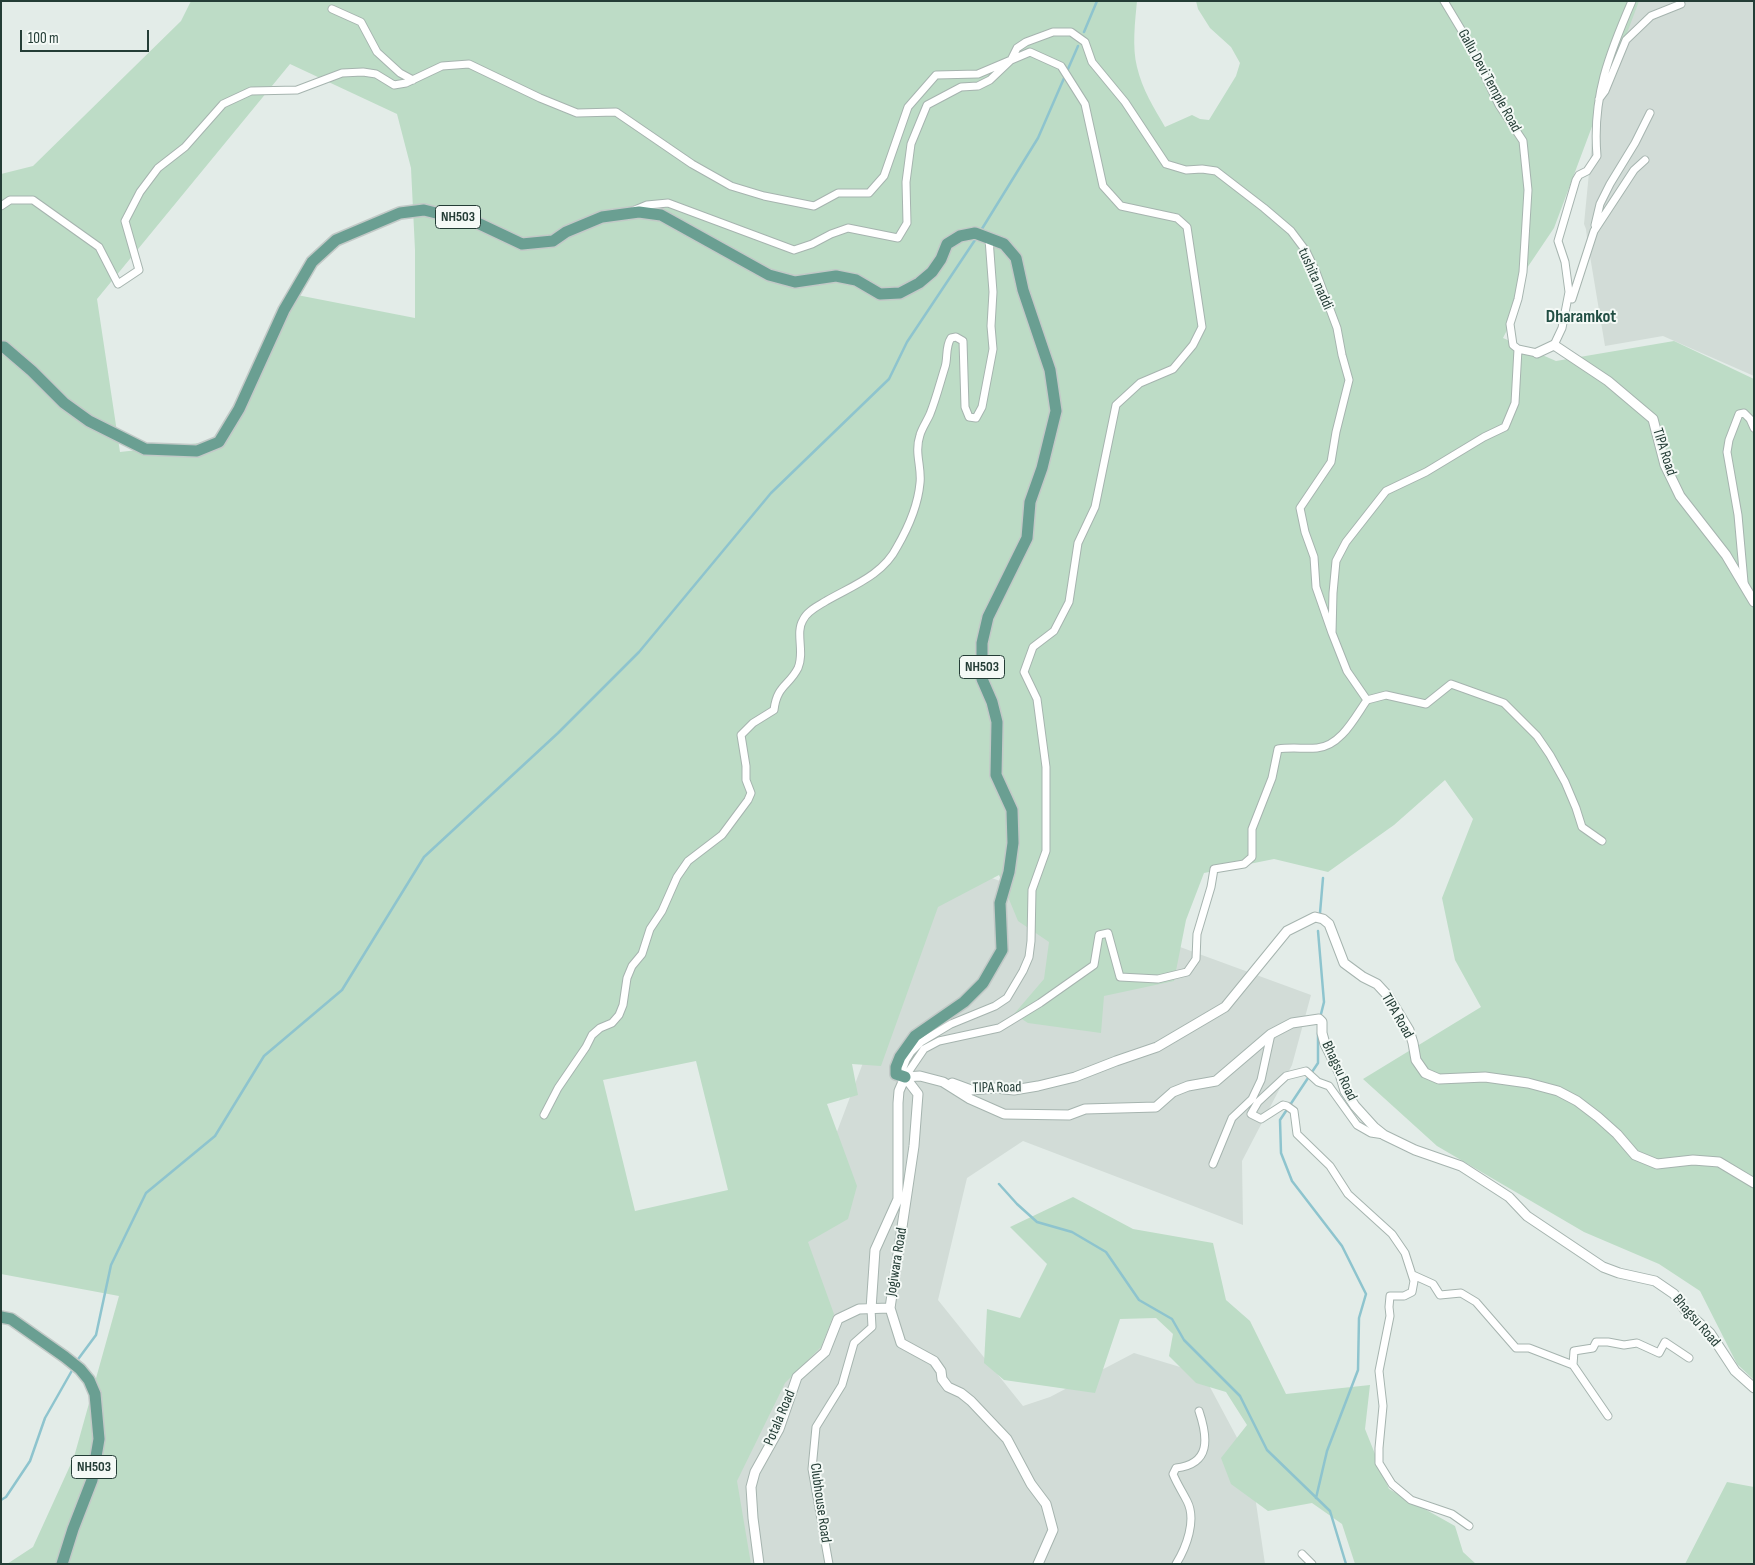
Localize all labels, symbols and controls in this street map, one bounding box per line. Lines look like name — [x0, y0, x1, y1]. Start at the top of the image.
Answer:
scale bar — [22, 20, 151, 52]
street label: Gallu Devi Temple Road — [1453, 26, 1525, 136]
text: 100 m — [28, 29, 59, 48]
road number: NH503 — [436, 206, 480, 228]
street label: tushita naddi — [1293, 245, 1337, 313]
district label: Dharamkot — [1546, 306, 1616, 328]
street label: TIPA Road — [1648, 426, 1680, 478]
road number: NH503 — [960, 656, 1004, 679]
street label: TIPA Road — [1377, 990, 1417, 1042]
street label: Bhagsu Road — [1317, 1038, 1361, 1104]
street label: TIPA Road — [972, 1079, 1022, 1097]
street label: Jogiwara Road — [883, 1226, 911, 1298]
street label: Bhagsu Road — [1668, 1291, 1724, 1351]
street label: Potala Road — [760, 1387, 800, 1449]
road number: NH503 — [72, 1455, 116, 1478]
street label: Clubhouse Road — [806, 1462, 834, 1544]

